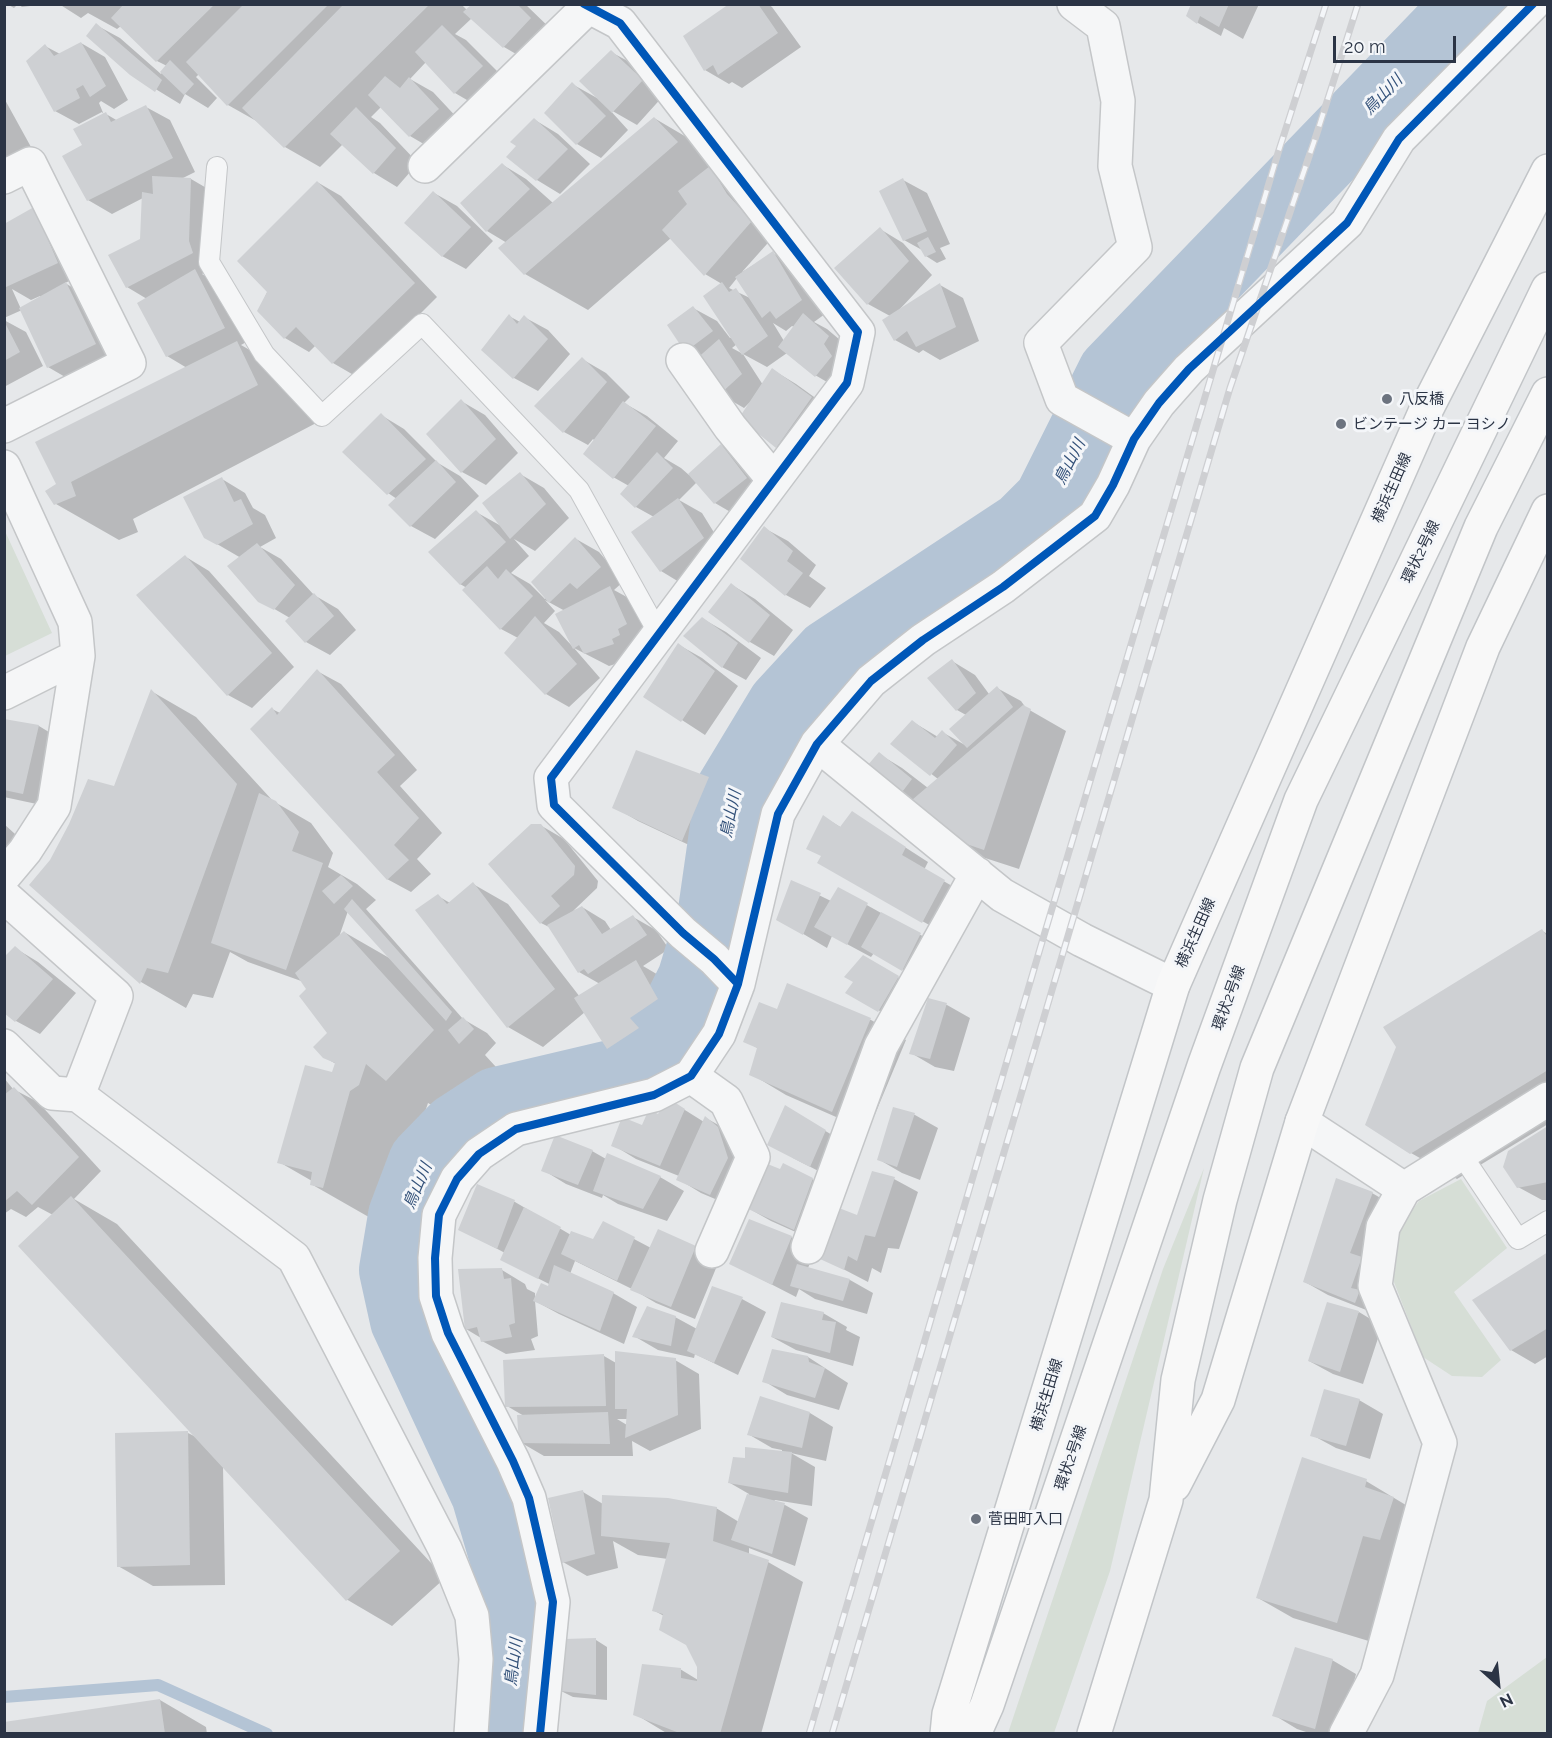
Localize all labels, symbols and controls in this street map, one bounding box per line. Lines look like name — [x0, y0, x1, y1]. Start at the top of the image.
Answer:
scale bar — [1336, 24, 1459, 62]
text: 20 m — [1344, 36, 1386, 57]
water label: 鳥山川 — [1359, 71, 1407, 119]
place label: 八反橋 — [1399, 390, 1444, 408]
marker: 八反橋 — [1380, 392, 1394, 406]
place label: ビンテージ カー ヨシノ — [1353, 415, 1511, 433]
marker: ビンテージ カー ヨシノ — [1334, 417, 1348, 431]
water label: 鳥山川 — [1051, 436, 1089, 488]
street label: 横浜生田線 — [1369, 450, 1415, 526]
street label: 環状2号線 — [1398, 518, 1444, 586]
water label: 鳥山川 — [717, 789, 745, 839]
street label: 横浜生田線 — [1173, 895, 1219, 971]
street label: 環状2号線 — [1209, 963, 1249, 1033]
water label: 鳥山川 — [400, 1160, 436, 1212]
street label: 横浜生田線 — [1027, 1357, 1067, 1433]
street label: 環状2号線 — [1051, 1423, 1091, 1493]
place label: 菅田町入口 — [988, 1510, 1063, 1528]
marker: 菅田町入口 — [969, 1512, 983, 1526]
water label: 鳥山川 — [502, 1637, 526, 1687]
north arrow — [1468, 1654, 1528, 1714]
text: N — [1497, 1689, 1516, 1712]

